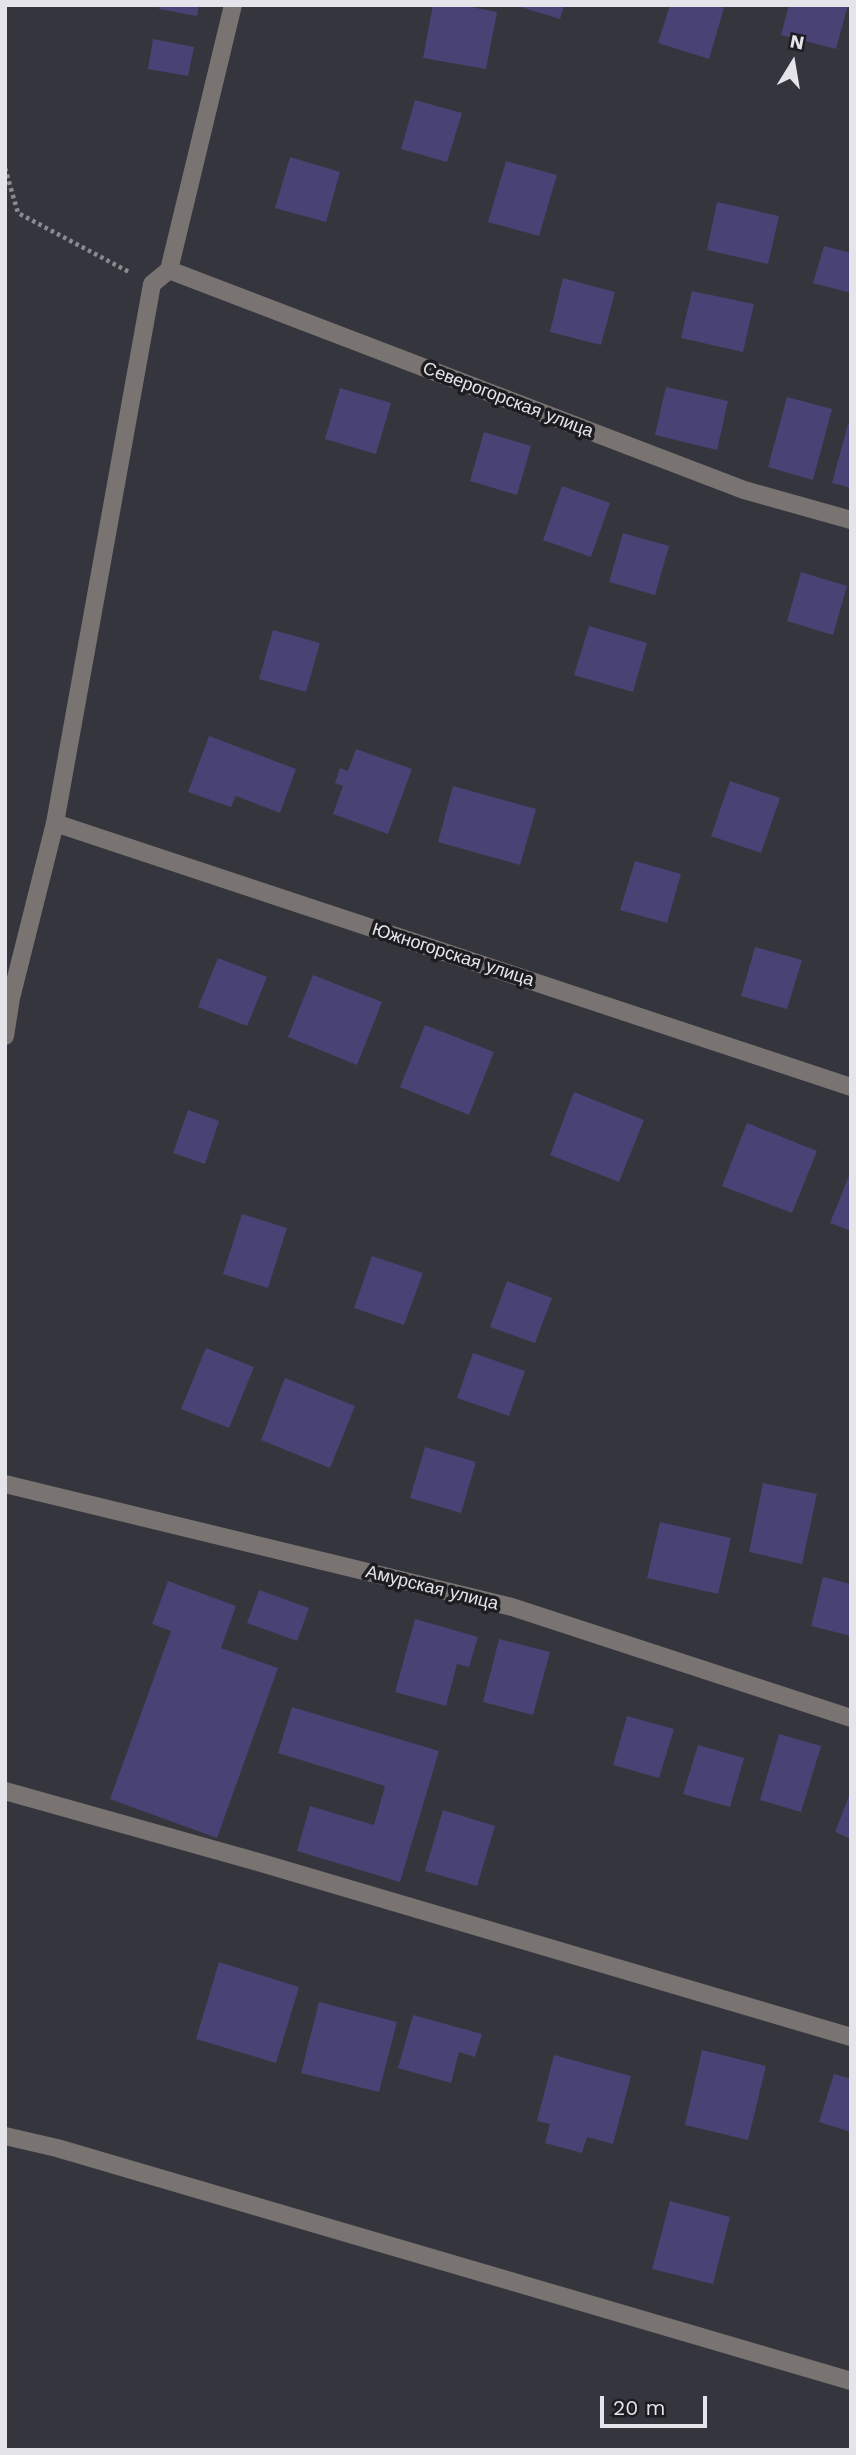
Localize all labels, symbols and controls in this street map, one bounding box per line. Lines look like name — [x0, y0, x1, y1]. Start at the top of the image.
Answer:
north arrow — [758, 28, 828, 98]
text: N — [788, 29, 806, 55]
street label: Северогорская улица — [420, 357, 596, 443]
street label: Южногорская улица — [369, 919, 537, 991]
street label: Амурская улица — [363, 1561, 501, 1615]
scale bar — [604, 2382, 711, 2426]
text: 20 m — [613, 2395, 665, 2420]

